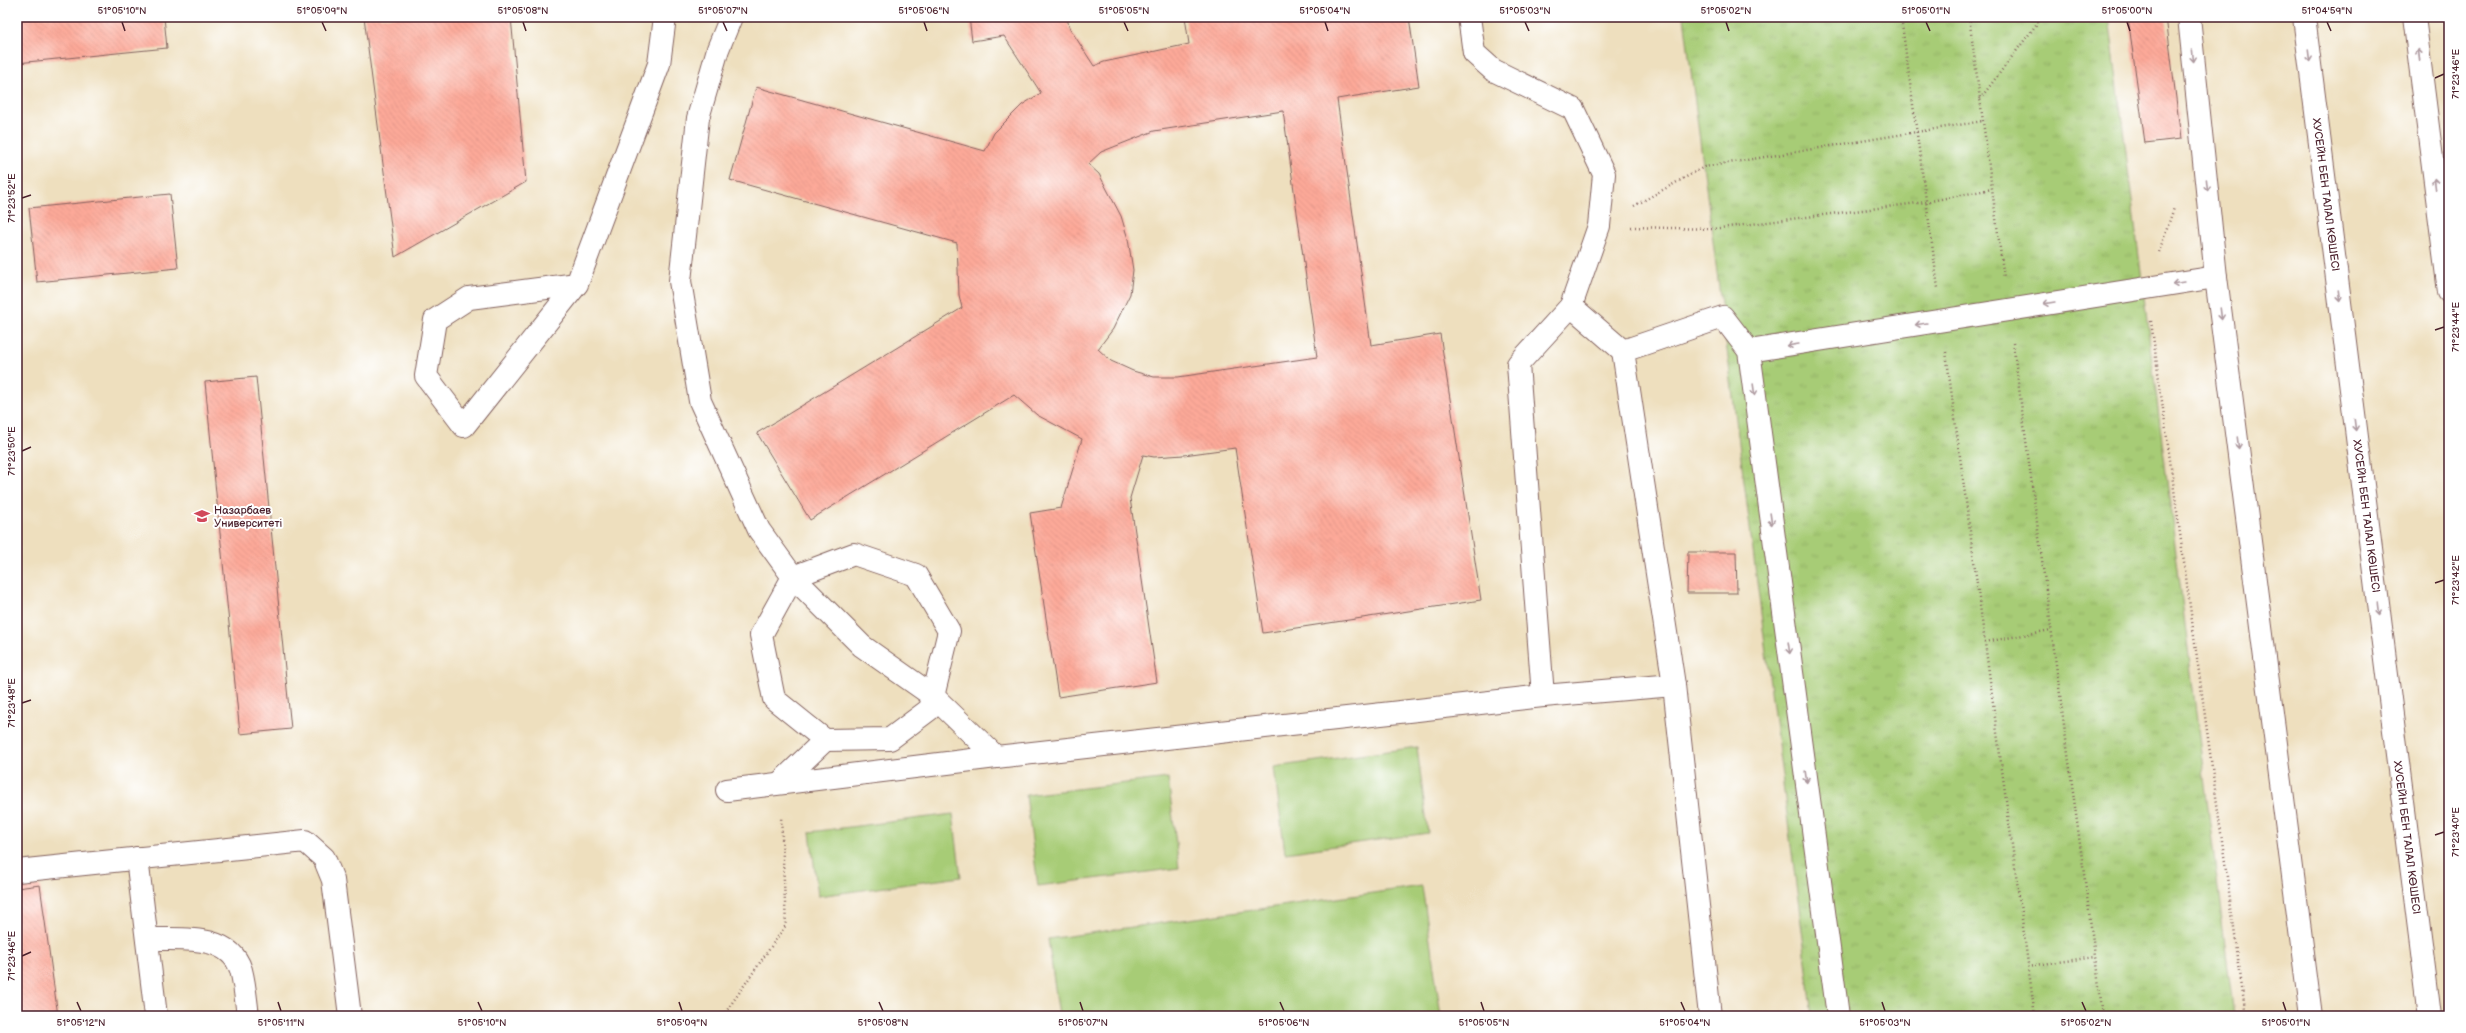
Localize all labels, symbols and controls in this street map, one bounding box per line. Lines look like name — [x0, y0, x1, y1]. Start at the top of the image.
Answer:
text: 51°05'10"N — [97, 5, 147, 17]
text: 51°05'09"N — [297, 5, 347, 17]
text: 51°05'08"N — [497, 5, 549, 17]
text: 51°05'07"N — [698, 5, 748, 17]
text: 51°05'06"N — [898, 5, 950, 17]
text: 51°05'05"N — [1099, 5, 1149, 17]
text: 51°05'04"N — [1299, 5, 1351, 17]
text: 51°05'03"N — [1499, 5, 1551, 17]
text: 51°05'02"N — [1700, 5, 1752, 17]
text: 51°05'01"N — [1901, 5, 1951, 17]
text: 51°05'00"N — [2101, 5, 2153, 17]
text: 51°04'59"N — [2301, 5, 2353, 17]
one-way arrow — [2189, 49, 2197, 62]
one-way arrow — [2305, 49, 2313, 62]
one-way arrow — [2415, 49, 2423, 62]
text: 71°23'46"E — [2450, 49, 2462, 99]
street label: ХУСЕЙН БЕН ТАЛАЛ КӨШЕСІ — [2310, 117, 2342, 272]
text: 71°23'52"E — [6, 173, 18, 223]
one-way arrow — [2203, 178, 2211, 191]
one-way arrow — [2432, 178, 2439, 191]
one-way arrow — [2172, 279, 2185, 287]
one-way arrow — [2335, 289, 2343, 302]
one-way arrow — [2043, 299, 2056, 307]
text: 71°23'44"E — [2450, 302, 2462, 352]
one-way arrow — [2217, 307, 2225, 320]
one-way arrow — [1915, 320, 1928, 328]
one-way arrow — [1787, 341, 1800, 349]
one-way arrow — [1750, 383, 1758, 396]
one-way arrow — [2352, 418, 2359, 431]
text: 71°23'50"E — [6, 426, 18, 476]
one-way arrow — [2234, 436, 2241, 449]
street label: ХУСЕЙН БЕН ТАЛАЛ КӨШЕСІ — [2350, 439, 2383, 594]
place label: Назарбаев Университеті — [214, 504, 282, 530]
school or university icon: Назарбаев Университеті — [193, 507, 211, 525]
one-way arrow — [1768, 512, 1775, 525]
text: 71°23'42"E — [2450, 555, 2462, 605]
one-way arrow — [2375, 602, 2383, 615]
one-way arrow — [1785, 641, 1793, 654]
text: 71°23'48"E — [6, 678, 18, 728]
street label: ХУСЕЙН БЕН ТАЛАЛ КӨШЕСІ — [2391, 760, 2423, 915]
one-way arrow — [1802, 770, 1810, 783]
text: 71°23'40"E — [2450, 807, 2462, 857]
text: 71°23'46"E — [6, 931, 18, 981]
text: 51°05'12"N — [56, 1017, 106, 1029]
text: 51°05'11"N — [257, 1017, 305, 1029]
text: 51°05'10"N — [457, 1017, 507, 1029]
text: 51°05'09"N — [657, 1017, 707, 1029]
text: 51°05'08"N — [857, 1017, 909, 1029]
text: 51°05'07"N — [1058, 1017, 1108, 1029]
text: 51°05'06"N — [1258, 1017, 1310, 1029]
text: 51°05'05"N — [1459, 1017, 1509, 1029]
text: 51°05'04"N — [1659, 1017, 1711, 1029]
text: 51°05'03"N — [1859, 1017, 1911, 1029]
text: 51°05'02"N — [2060, 1017, 2112, 1029]
text: 51°05'01"N — [2261, 1017, 2311, 1029]

